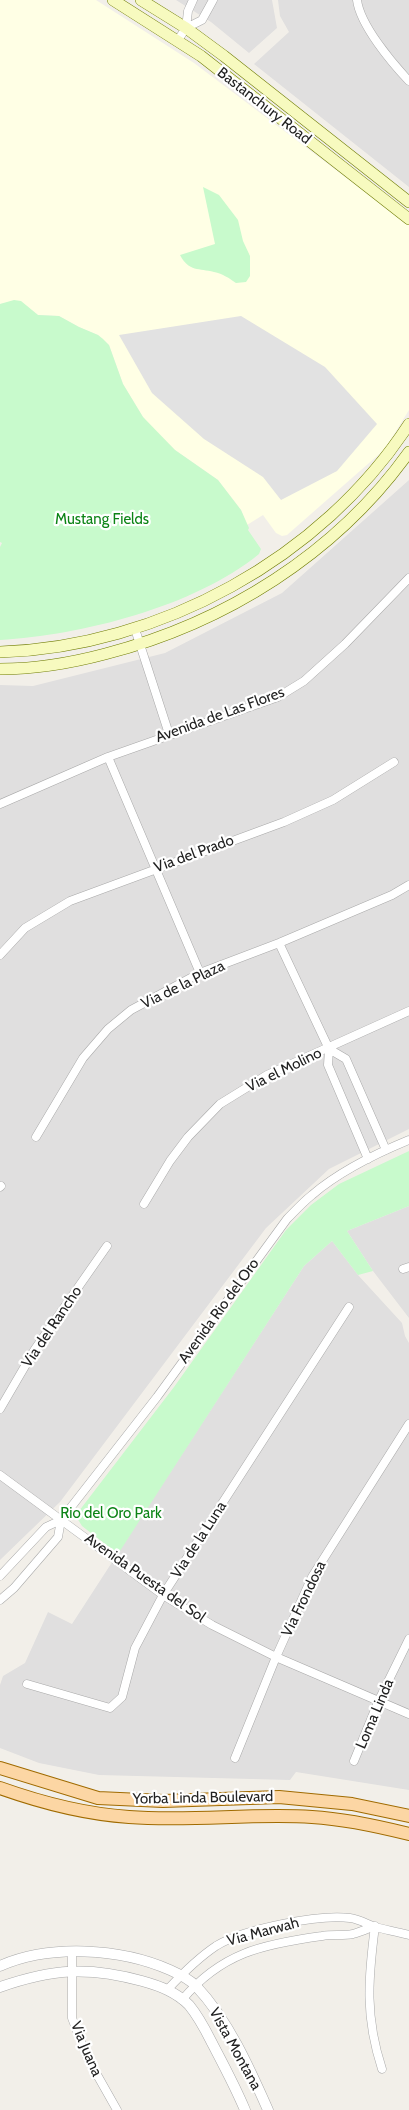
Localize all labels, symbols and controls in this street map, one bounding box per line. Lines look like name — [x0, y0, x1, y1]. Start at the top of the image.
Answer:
street label: Bastanchury Road — [214, 64, 314, 148]
park label: Mustang Fields — [55, 511, 149, 529]
street label: Avenida de Las Flores — [153, 683, 287, 747]
street label: Via del Prado — [152, 831, 236, 877]
street label: Via de la Plaza — [138, 957, 228, 1013]
street label: Via el Molino — [243, 1044, 325, 1096]
street label: Avenida Rio del Oro — [175, 1255, 263, 1367]
street label: Via del Rancho — [18, 1283, 86, 1371]
street label: Via de la Luna — [168, 1498, 230, 1582]
park label: Rio del Oro Park — [60, 1505, 162, 1523]
street label: Avenida Puesta del Sol — [81, 1529, 209, 1627]
street label: Via Frondosa — [278, 1558, 330, 1640]
street label: Loma Linda — [352, 1676, 398, 1752]
street label: Yorba Linda Boulevard — [133, 1788, 273, 1808]
street label: Via Marwah — [225, 1914, 301, 1950]
street label: Vista Montana — [205, 2005, 265, 2093]
street label: Via Juana — [66, 2019, 106, 2079]

